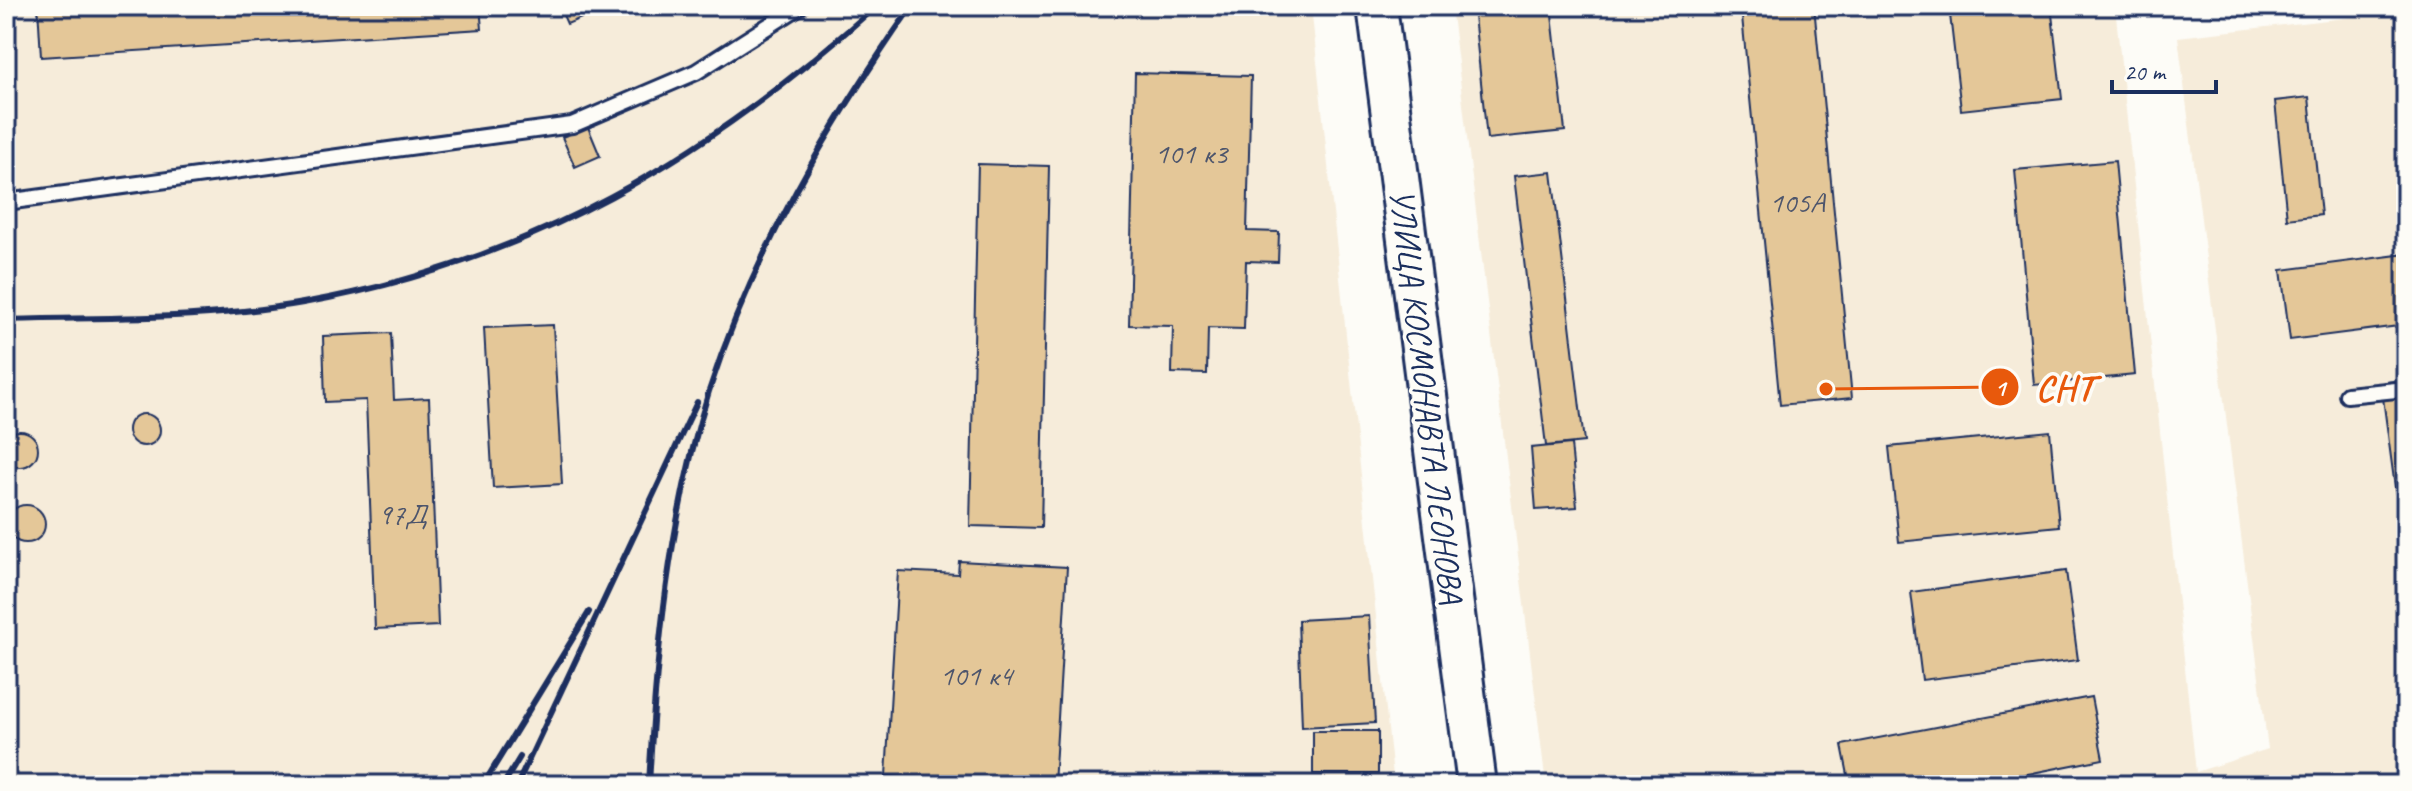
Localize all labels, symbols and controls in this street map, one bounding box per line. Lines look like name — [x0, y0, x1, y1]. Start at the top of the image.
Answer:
scale bar — [2112, 44, 2216, 94]
text: 20 m — [2124, 57, 2167, 87]
house number: 101 к3 — [1155, 134, 1230, 172]
house number: 105А — [1769, 183, 1827, 221]
street label: УЛИЦА КОСМОНАВТА ЛЕОНОВА — [1380, 186, 1474, 607]
callout: СНТ — [1980, 357, 2110, 417]
text: СНТ — [2036, 365, 2103, 411]
text: 1 — [1995, 373, 2009, 403]
house number: 97Д — [378, 495, 429, 533]
house number: 101 к4 — [940, 656, 1015, 694]

